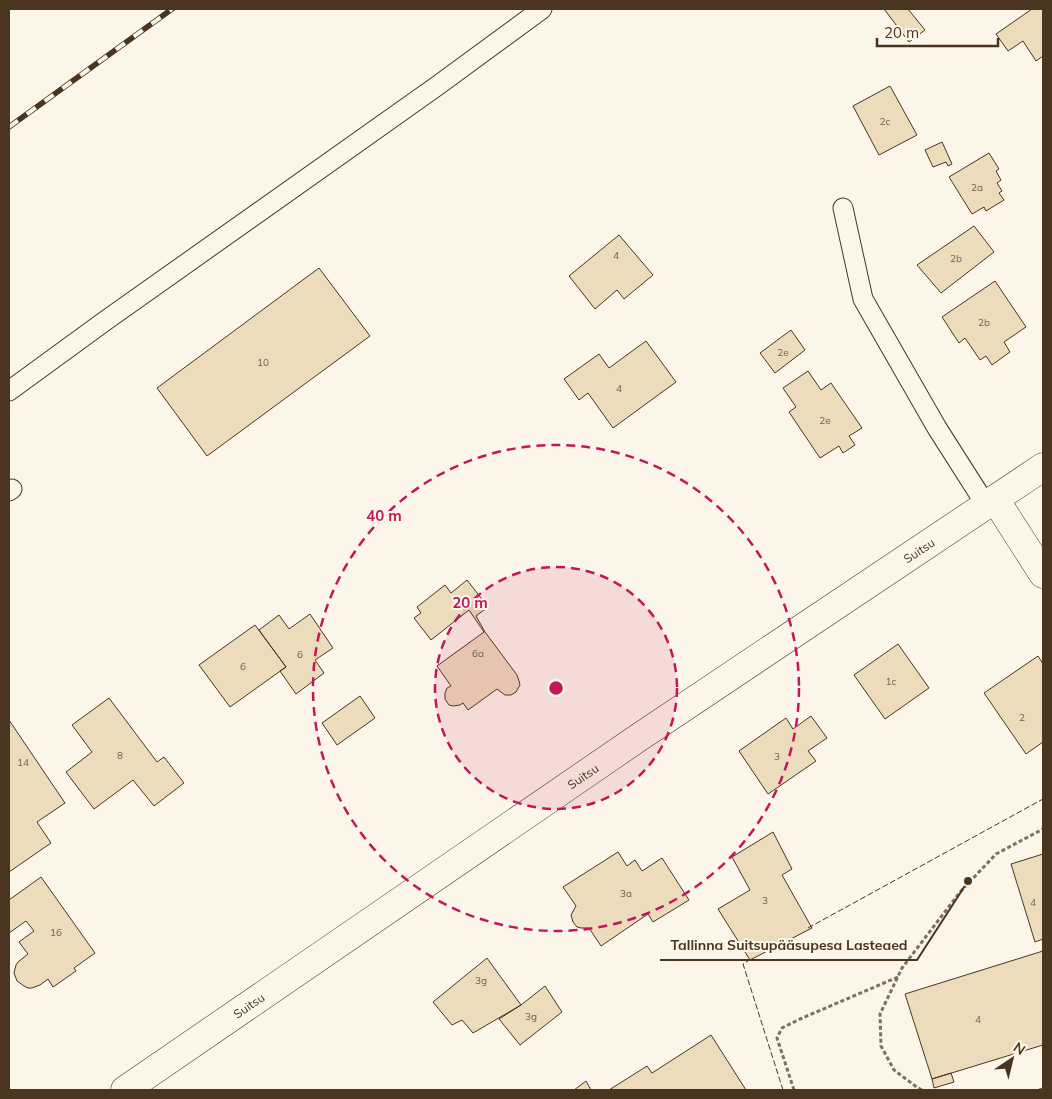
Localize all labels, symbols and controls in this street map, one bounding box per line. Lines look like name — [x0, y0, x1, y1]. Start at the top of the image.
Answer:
scale bar — [877, 15, 998, 47]
text: 20 m — [884, 23, 919, 42]
house number: 2c — [880, 115, 891, 128]
house number: 2a — [971, 181, 983, 194]
house number: 4 — [613, 249, 619, 262]
house number: 2b — [950, 252, 962, 265]
house number: 2b — [978, 316, 990, 329]
house number: 2e — [777, 346, 789, 359]
house number: 10 — [257, 356, 269, 369]
house number: 4 — [616, 382, 622, 395]
house number: 2e — [819, 414, 831, 427]
text: 40 m — [366, 506, 402, 525]
street label: Suitsu — [900, 534, 937, 566]
text: 20 m — [452, 593, 488, 612]
house number: 6a — [472, 647, 484, 660]
house number: 6 — [297, 648, 303, 661]
house number: 6 — [240, 660, 246, 673]
house number: 1c — [886, 675, 897, 688]
centre of rings — [547, 679, 565, 697]
house number: 2 — [1019, 711, 1025, 724]
house number: 8 — [117, 749, 123, 762]
house number: 3 — [774, 750, 780, 763]
house number: 14 — [17, 756, 29, 769]
street label: Suitsu — [564, 760, 601, 792]
house number: 3a — [620, 887, 632, 900]
house number: 3 — [762, 894, 768, 907]
house number: 4 — [1030, 896, 1036, 909]
house number: 16 — [50, 926, 62, 939]
callout: Tallinna Suitsupääsupesa Lasteaed — [660, 931, 917, 960]
text: Tallinna Suitsupääsupesa Lasteaed — [671, 936, 908, 954]
house number: 3g — [475, 974, 487, 987]
street label: Suitsu — [230, 989, 267, 1021]
house number: 3g — [525, 1010, 537, 1023]
house number: 4 — [975, 1013, 981, 1026]
north arrow — [987, 1034, 1037, 1084]
text: N — [1010, 1038, 1029, 1059]

